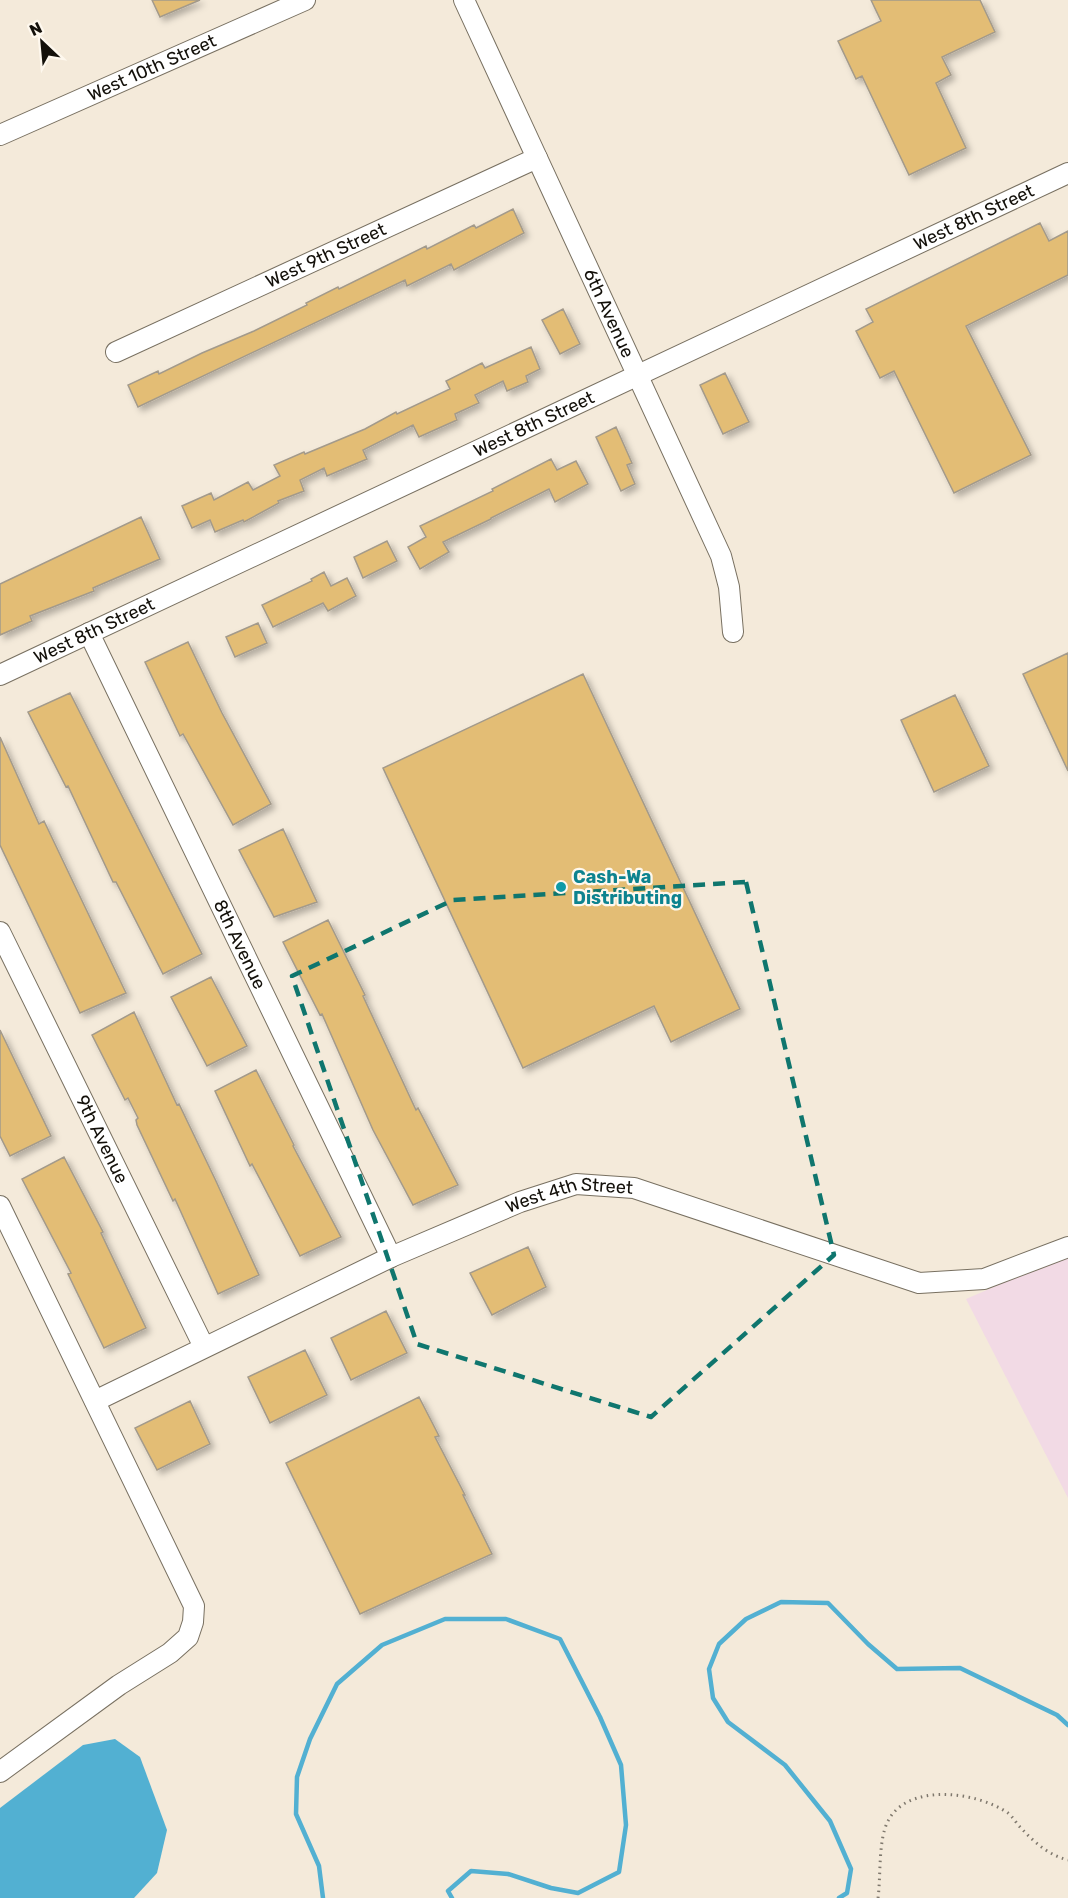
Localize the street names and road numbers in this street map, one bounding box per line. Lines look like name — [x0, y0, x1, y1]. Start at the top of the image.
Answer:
street label: West 10th Street — [84, 30, 220, 106]
street label: West 8th Street — [910, 180, 1038, 255]
street label: West 9th Street — [262, 218, 389, 293]
street label: 6th Avenue — [579, 265, 639, 361]
street label: West 8th Street — [470, 386, 598, 462]
street label: West 8th Street — [30, 593, 158, 669]
street label: 8th Avenue — [209, 896, 271, 993]
street label: 9th Avenue — [71, 1091, 133, 1187]
street label: West 4th Street — [502, 1173, 634, 1218]

